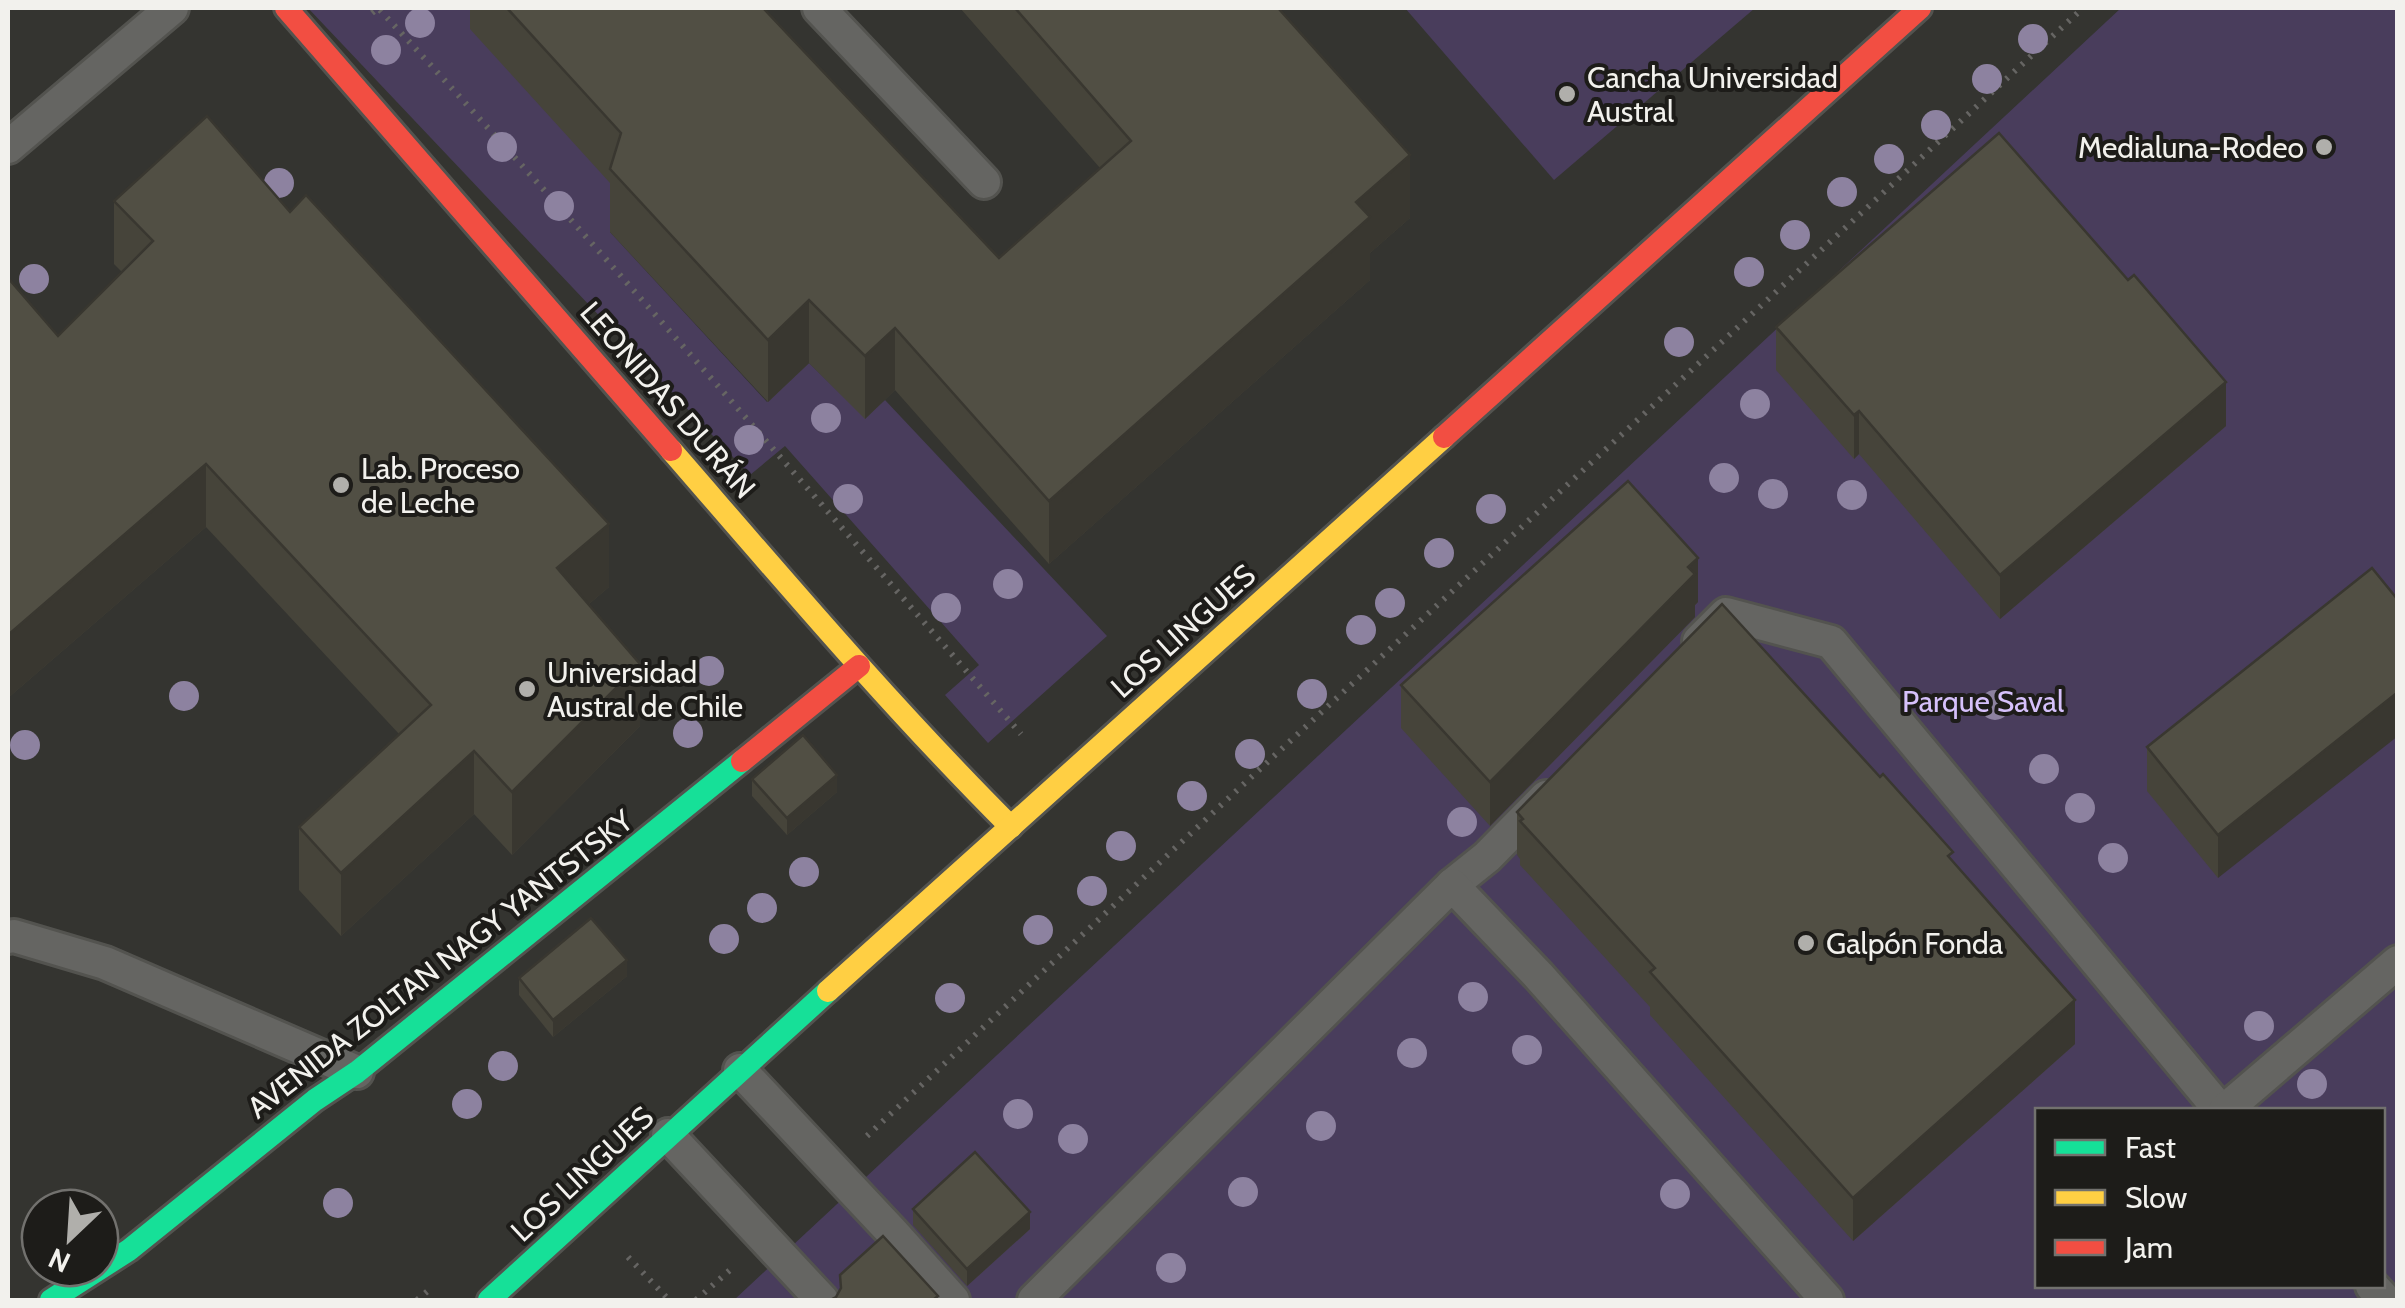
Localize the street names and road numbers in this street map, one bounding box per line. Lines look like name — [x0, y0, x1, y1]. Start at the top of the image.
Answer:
street label: LEONIDAS DURÁN — [572, 294, 764, 506]
street label: LOS LINGUES — [1103, 557, 1263, 705]
street label: AVENIDA ZOLTAN NAGY YANTSTSKY — [240, 801, 641, 1126]
street label: LOS LINGUES — [503, 1099, 661, 1249]

